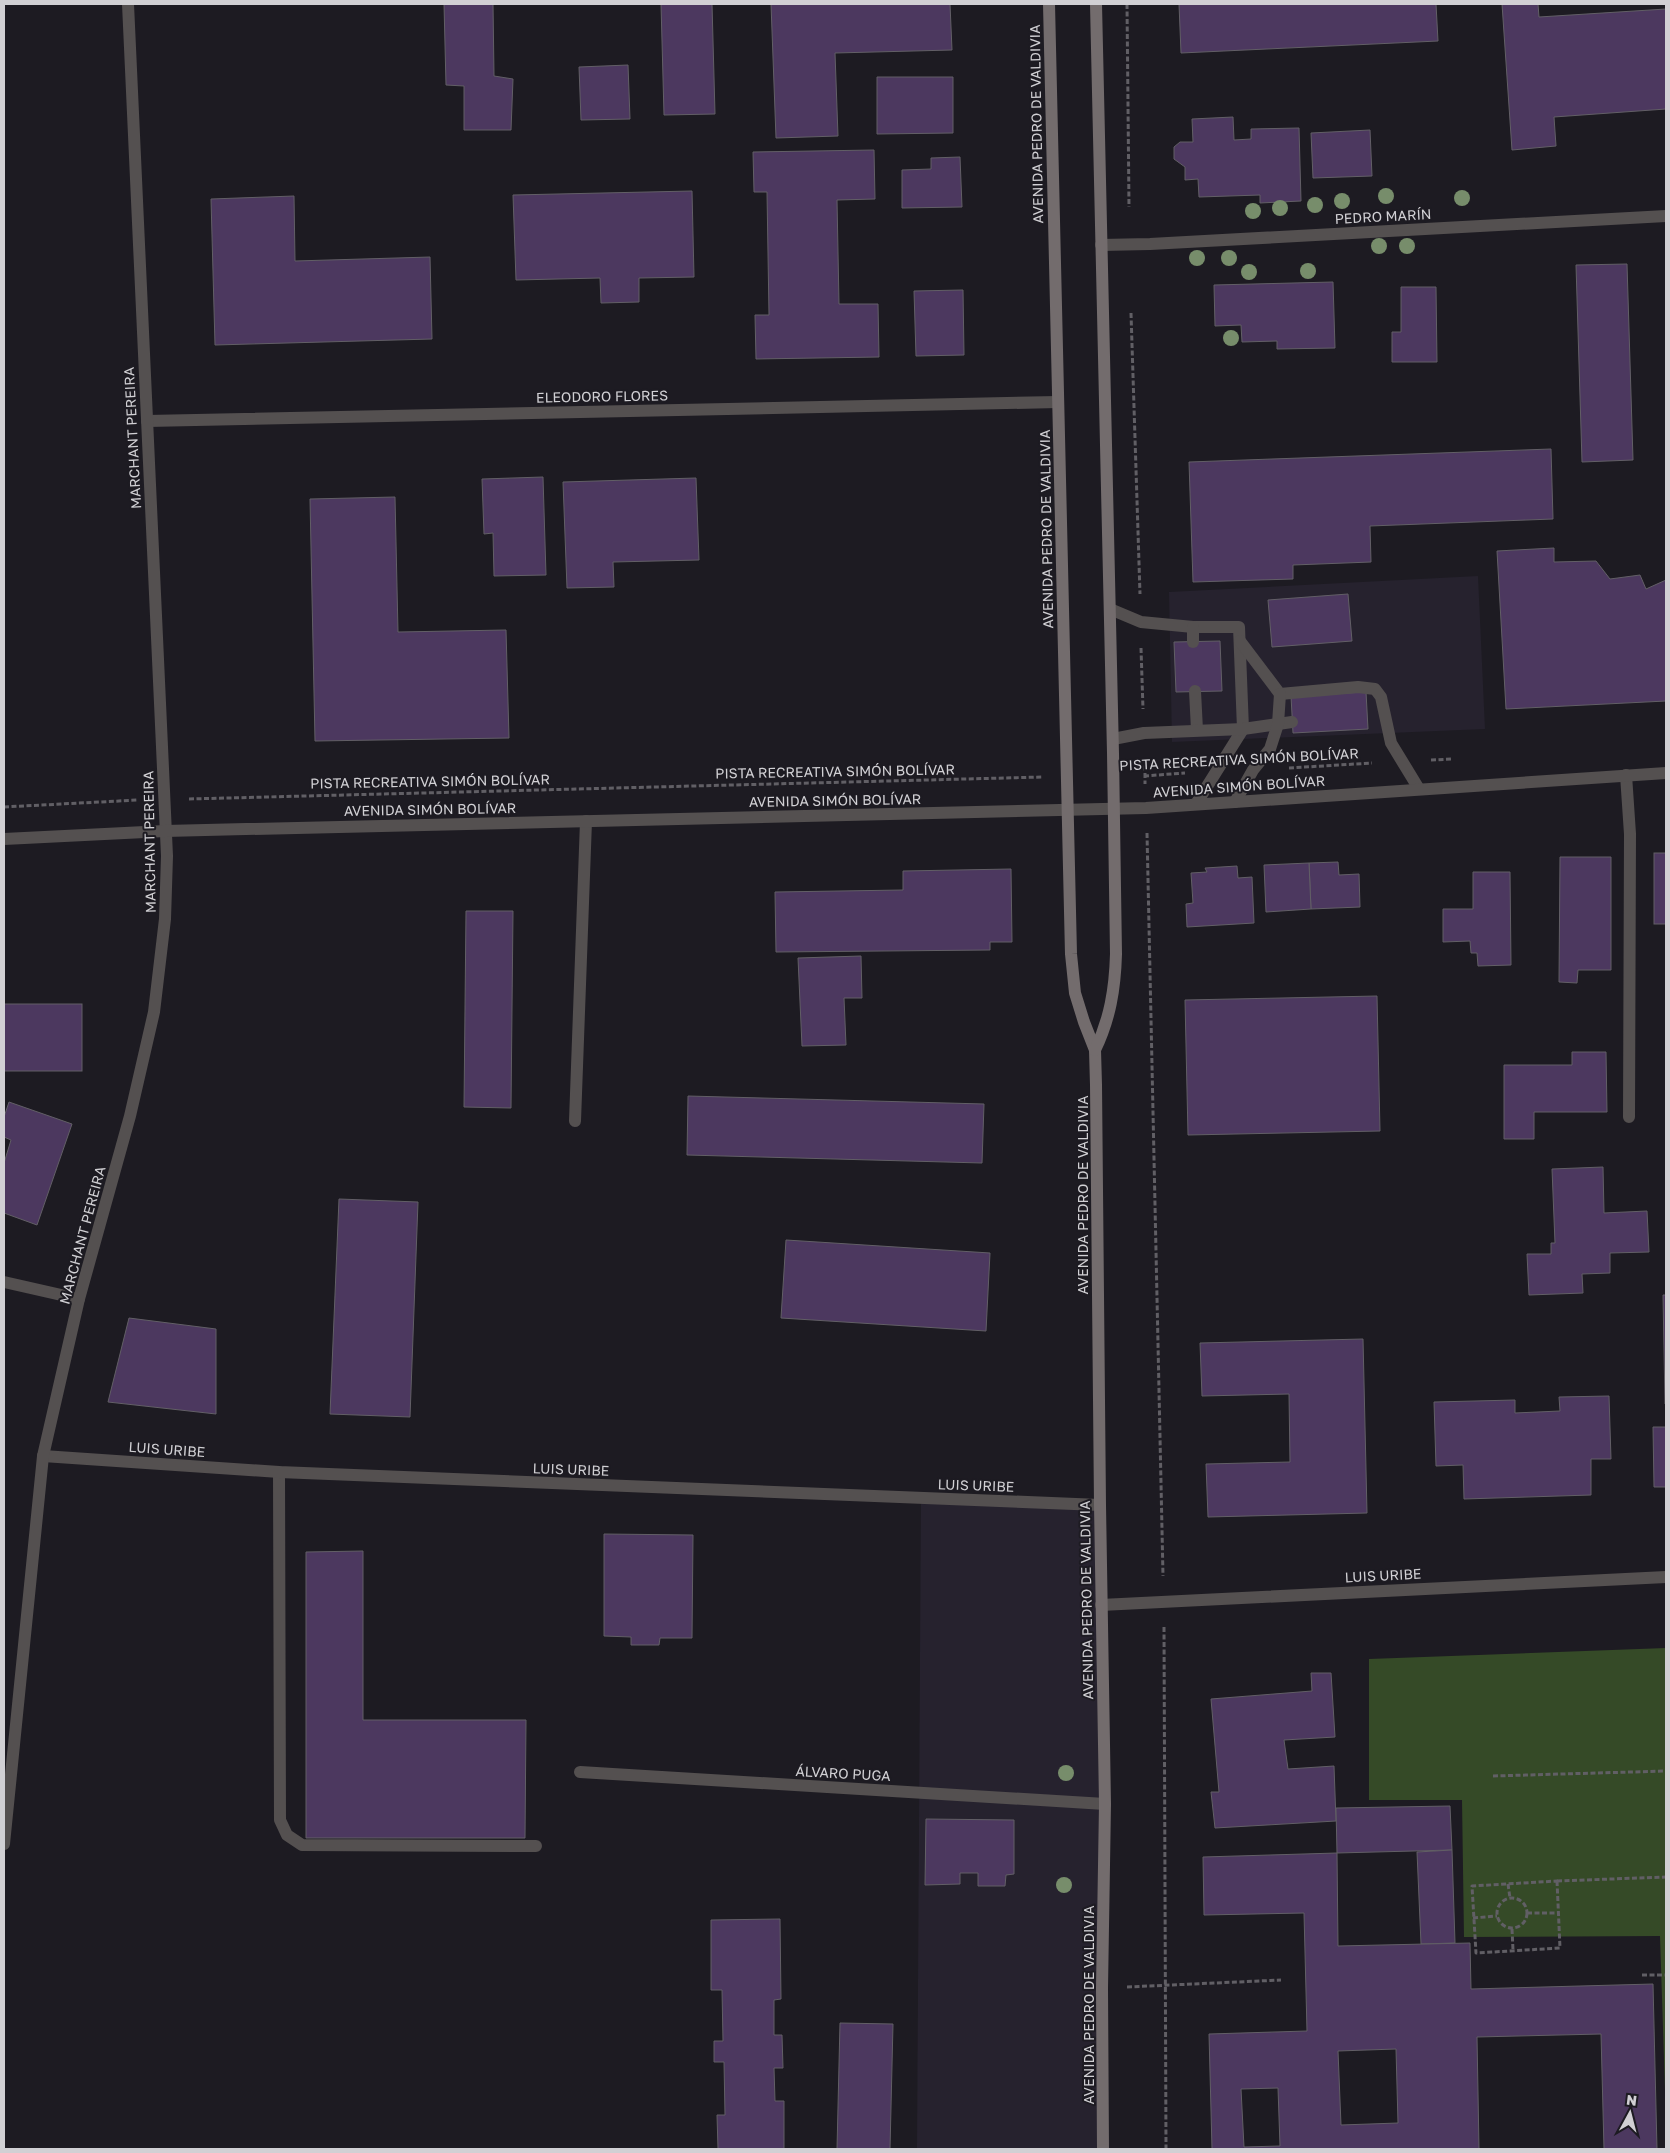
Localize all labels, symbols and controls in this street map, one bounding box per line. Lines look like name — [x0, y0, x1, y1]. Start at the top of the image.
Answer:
street label: AVENIDA PEDRO DE VALDIVIA — [1026, 24, 1046, 224]
street label: PEDRO MARÍN — [1334, 205, 1432, 227]
street label: MARCHANT PEREIRA — [120, 366, 144, 510]
street label: ELEODORO FLORES — [536, 386, 668, 406]
street label: AVENIDA PEDRO DE VALDIVIA — [1036, 429, 1056, 629]
street label: PISTA RECREATIVA SIMÓN BOLÍVAR — [1119, 744, 1359, 774]
street label: PISTA RECREATIVA SIMÓN BOLÍVAR — [715, 760, 955, 782]
street label: MARCHANT PEREIRA — [139, 770, 159, 913]
street label: PISTA RECREATIVA SIMÓN BOLÍVAR — [310, 770, 550, 792]
street label: AVENIDA SIMÓN BOLÍVAR — [1152, 772, 1326, 800]
street label: AVENIDA SIMÓN BOLÍVAR — [749, 790, 921, 810]
street label: AVENIDA SIMÓN BOLÍVAR — [344, 799, 516, 819]
street label: AVENIDA PEDRO DE VALDIVIA — [1074, 1095, 1091, 1295]
street label: MARCHANT PEREIRA — [55, 1163, 109, 1306]
street label: LUIS URIBE — [128, 1438, 206, 1460]
street label: LUIS URIBE — [532, 1459, 610, 1479]
street label: LUIS URIBE — [937, 1475, 1015, 1495]
street label: AVENIDA PEDRO DE VALDIVIA — [1076, 1500, 1096, 1700]
street label: LUIS URIBE — [1344, 1565, 1422, 1585]
street label: ÁLVARO PUGA — [795, 1762, 892, 1784]
street label: AVENIDA PEDRO DE VALDIVIA — [1080, 1905, 1097, 2105]
north arrow — [1605, 2088, 1655, 2138]
text: N — [1625, 2091, 1638, 2109]

